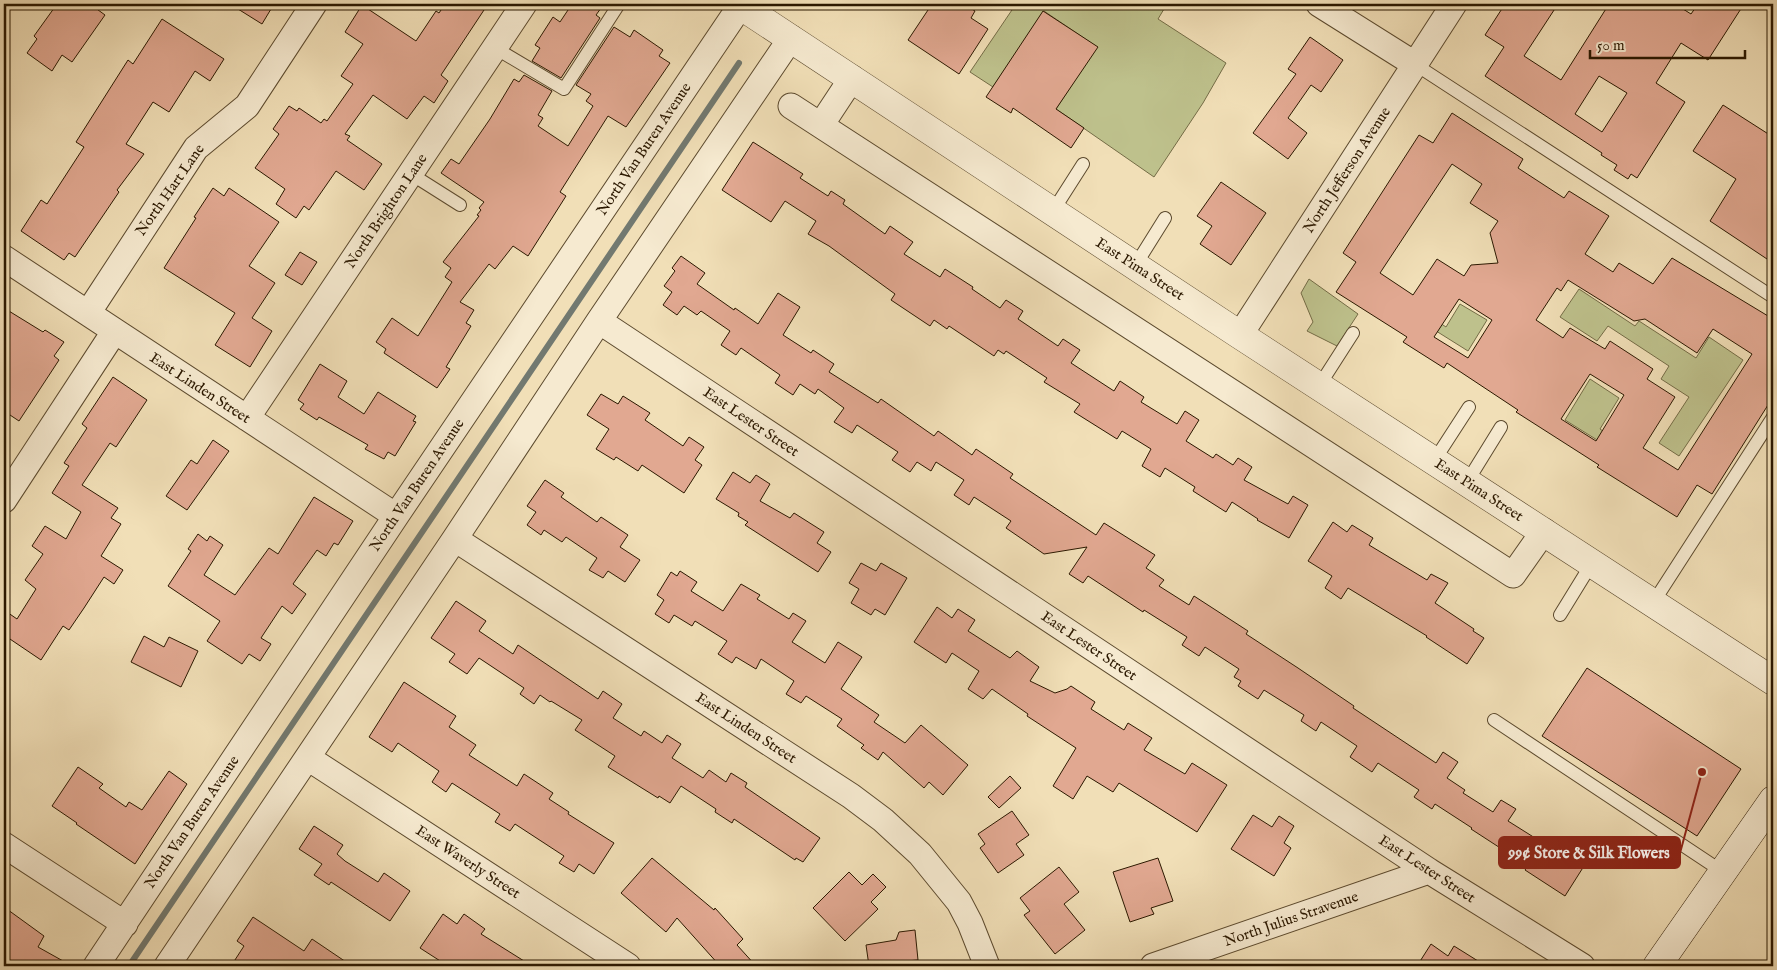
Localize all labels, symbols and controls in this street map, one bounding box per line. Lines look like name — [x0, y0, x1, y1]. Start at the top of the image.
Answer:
scale bar — [1590, 28, 1744, 60]
text: 50 m — [1597, 36, 1625, 55]
street label: North Van Buren Avenue — [592, 79, 696, 219]
street label: North Jefferson Avenue — [1299, 103, 1395, 237]
street label: North Hart Lane — [131, 140, 209, 240]
street label: North Brighton Lane — [341, 150, 432, 272]
street label: East Pima Street — [1092, 233, 1188, 305]
street label: East Linden Street — [146, 348, 254, 428]
street label: East Lester Street — [699, 383, 803, 461]
street label: North Van Buren Avenue — [365, 415, 469, 555]
street label: East Pima Street — [1431, 454, 1527, 526]
street label: East Lester Street — [1037, 607, 1141, 685]
street label: East Linden Street — [692, 688, 800, 768]
street label: North Van Buren Avenue — [140, 752, 244, 892]
street label: East Waverly Street — [412, 821, 524, 903]
street label: East Lester Street — [1375, 831, 1479, 907]
callout: 99¢ Store & Silk Flowers — [1499, 837, 1680, 868]
text: 99¢ Store & Silk Flowers — [1507, 844, 1670, 864]
street label: North Julius Stravenue — [1221, 887, 1361, 951]

